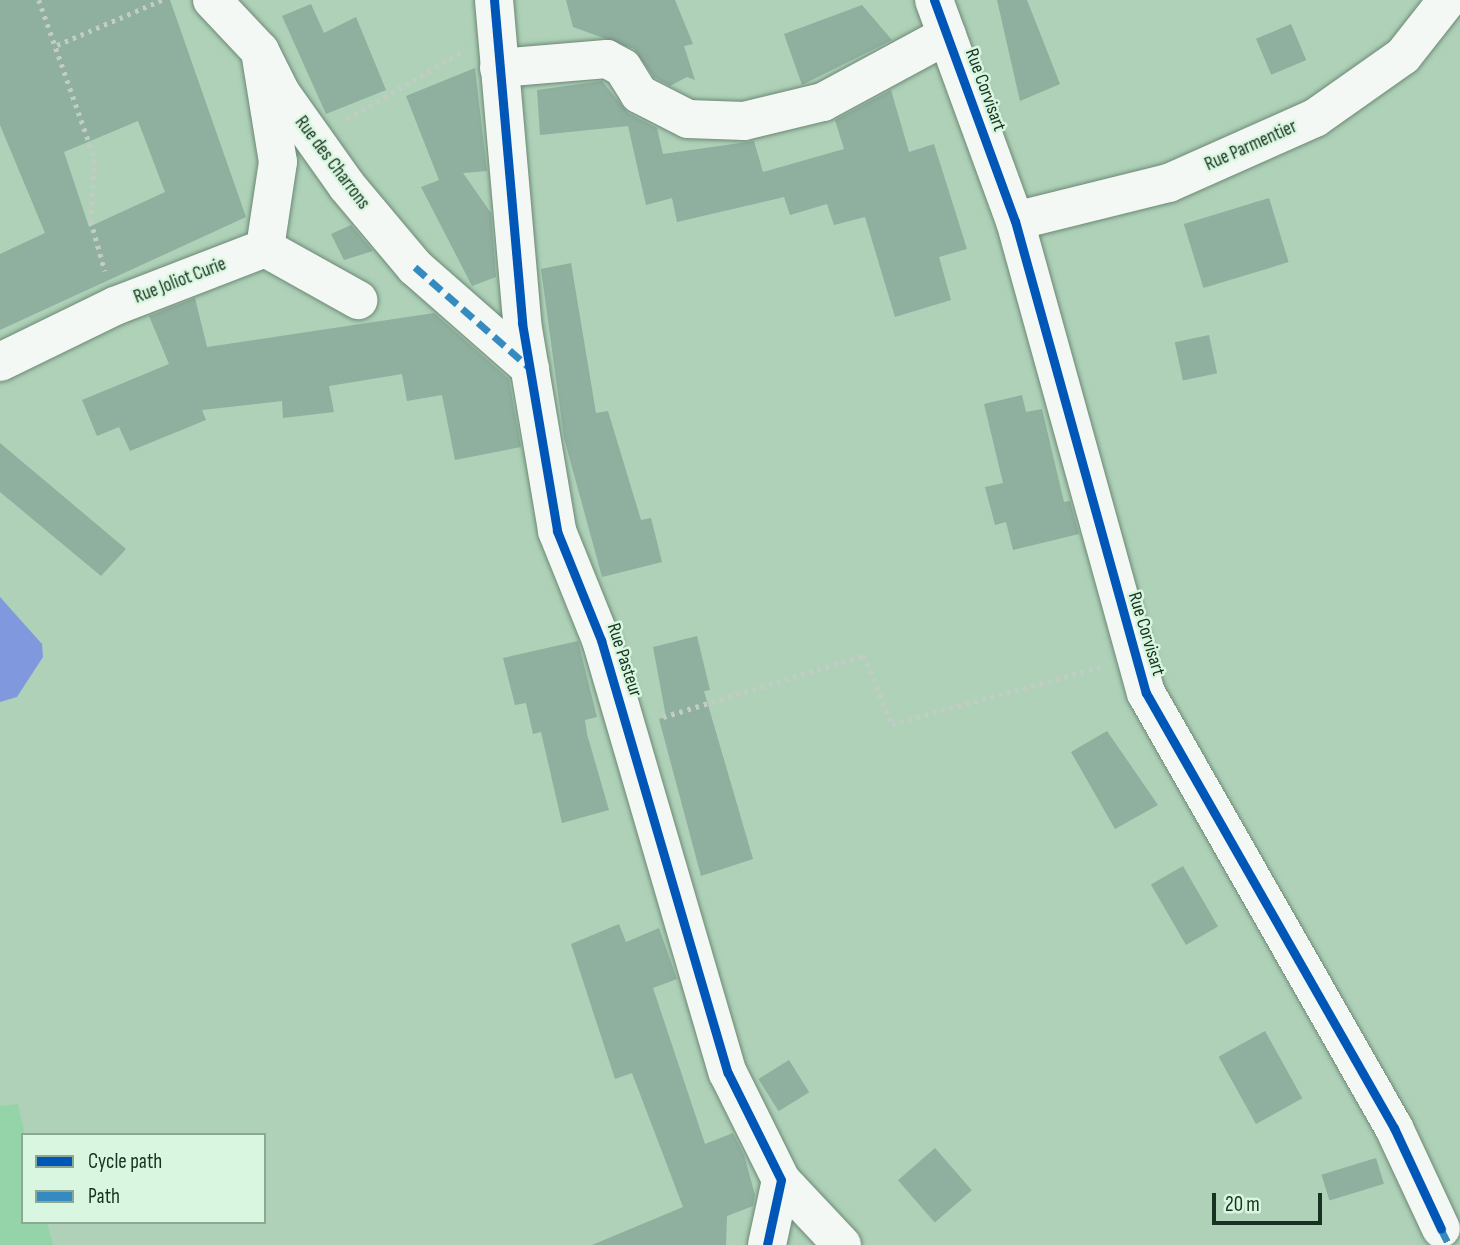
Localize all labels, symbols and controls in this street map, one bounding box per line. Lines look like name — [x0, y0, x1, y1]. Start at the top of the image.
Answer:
street label: Rue Corvisart — [960, 46, 1010, 134]
street label: Rue des Charrons — [290, 112, 374, 214]
street label: Rue Parmentier — [1201, 116, 1301, 176]
street label: Rue Joliot Curie — [131, 253, 229, 309]
street label: Rue Corvisart — [1122, 589, 1170, 679]
street label: Rue Pasteur — [601, 620, 647, 700]
legend — [21, 1133, 266, 1224]
text: Cycle path — [88, 1149, 162, 1174]
scale bar — [1215, 1178, 1325, 1222]
text: Path — [88, 1184, 120, 1209]
text: 20 m — [1225, 1192, 1260, 1217]

